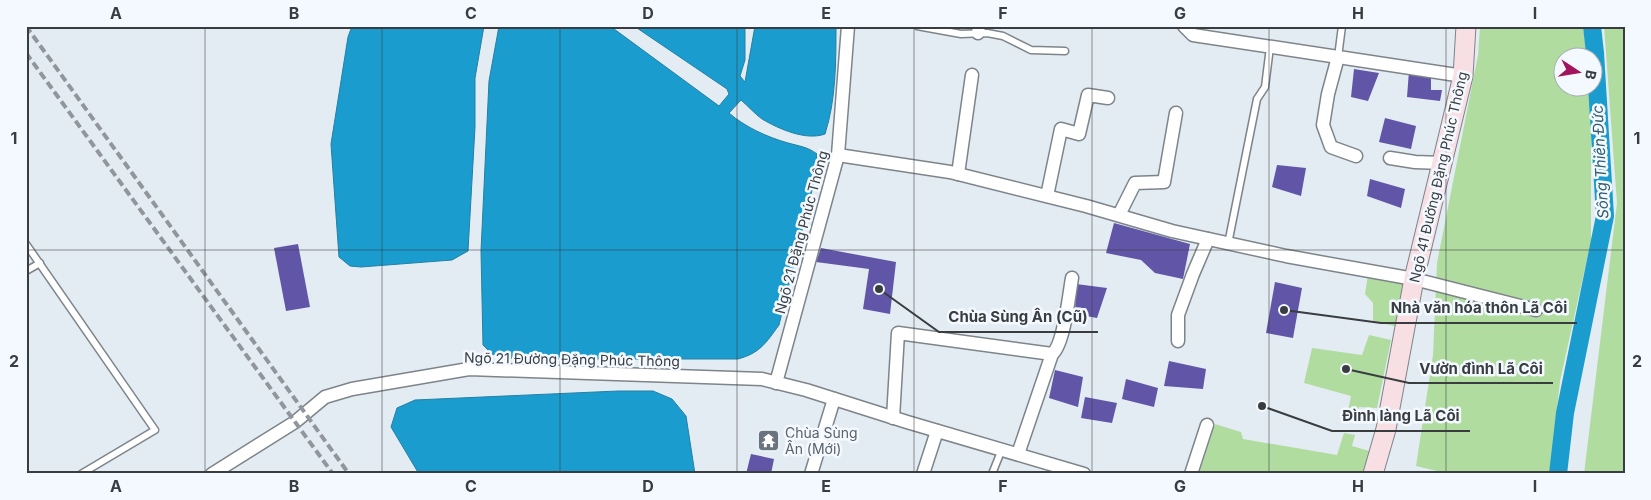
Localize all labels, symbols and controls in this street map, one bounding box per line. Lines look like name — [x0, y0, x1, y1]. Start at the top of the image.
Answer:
text: A — [110, 3, 122, 23]
text: B — [289, 3, 299, 23]
text: C — [465, 3, 477, 23]
text: D — [642, 3, 654, 23]
text: E — [821, 3, 831, 23]
text: F — [998, 3, 1008, 23]
text: G — [1174, 3, 1186, 23]
text: H — [1352, 3, 1364, 23]
text: I — [1533, 3, 1537, 23]
north arrow — [1554, 48, 1604, 98]
text: B — [1582, 69, 1600, 81]
street label: Ngõ 41 Đường Đặng Phúc Thông — [1405, 70, 1471, 284]
water label: Sông Thiên Đức — [1588, 104, 1612, 219]
text: 1 — [11, 128, 17, 148]
text: 1 — [1634, 128, 1640, 148]
street label: Ngõ 21 Đặng Phúc Thông — [771, 148, 831, 316]
callout: Nhà văn hóa thôn Lã Côi — [1381, 293, 1577, 323]
text: Nhà văn hóa thôn Lã Côi — [1391, 298, 1567, 317]
callout: Chùa Sùng Ân (Cũ) — [939, 302, 1098, 332]
text: Chùa Sùng Ân (Cũ) — [948, 307, 1088, 326]
street label: Ngõ 21 Đường Đặng Phúc Thông — [464, 349, 680, 369]
text: 2 — [9, 351, 19, 371]
text: 2 — [1632, 351, 1642, 371]
callout: Vườn đình Lã Côi — [1409, 353, 1553, 383]
text: Vườn đình Lã Côi — [1419, 359, 1543, 378]
callout: Đình làng Lã Côi — [1332, 401, 1470, 431]
text: Đình làng Lã Côi — [1342, 406, 1460, 425]
place label: Chùa Sùng Ân (Mới) — [785, 424, 858, 457]
temple icon: Chùa Sùng Ân (Mới) — [757, 428, 781, 452]
text: A — [110, 476, 122, 496]
text: B — [289, 476, 299, 496]
text: C — [465, 476, 477, 496]
text: D — [642, 476, 654, 496]
text: E — [821, 476, 831, 496]
text: F — [998, 476, 1008, 496]
text: G — [1174, 476, 1186, 496]
text: H — [1352, 476, 1364, 496]
text: I — [1533, 476, 1537, 496]

